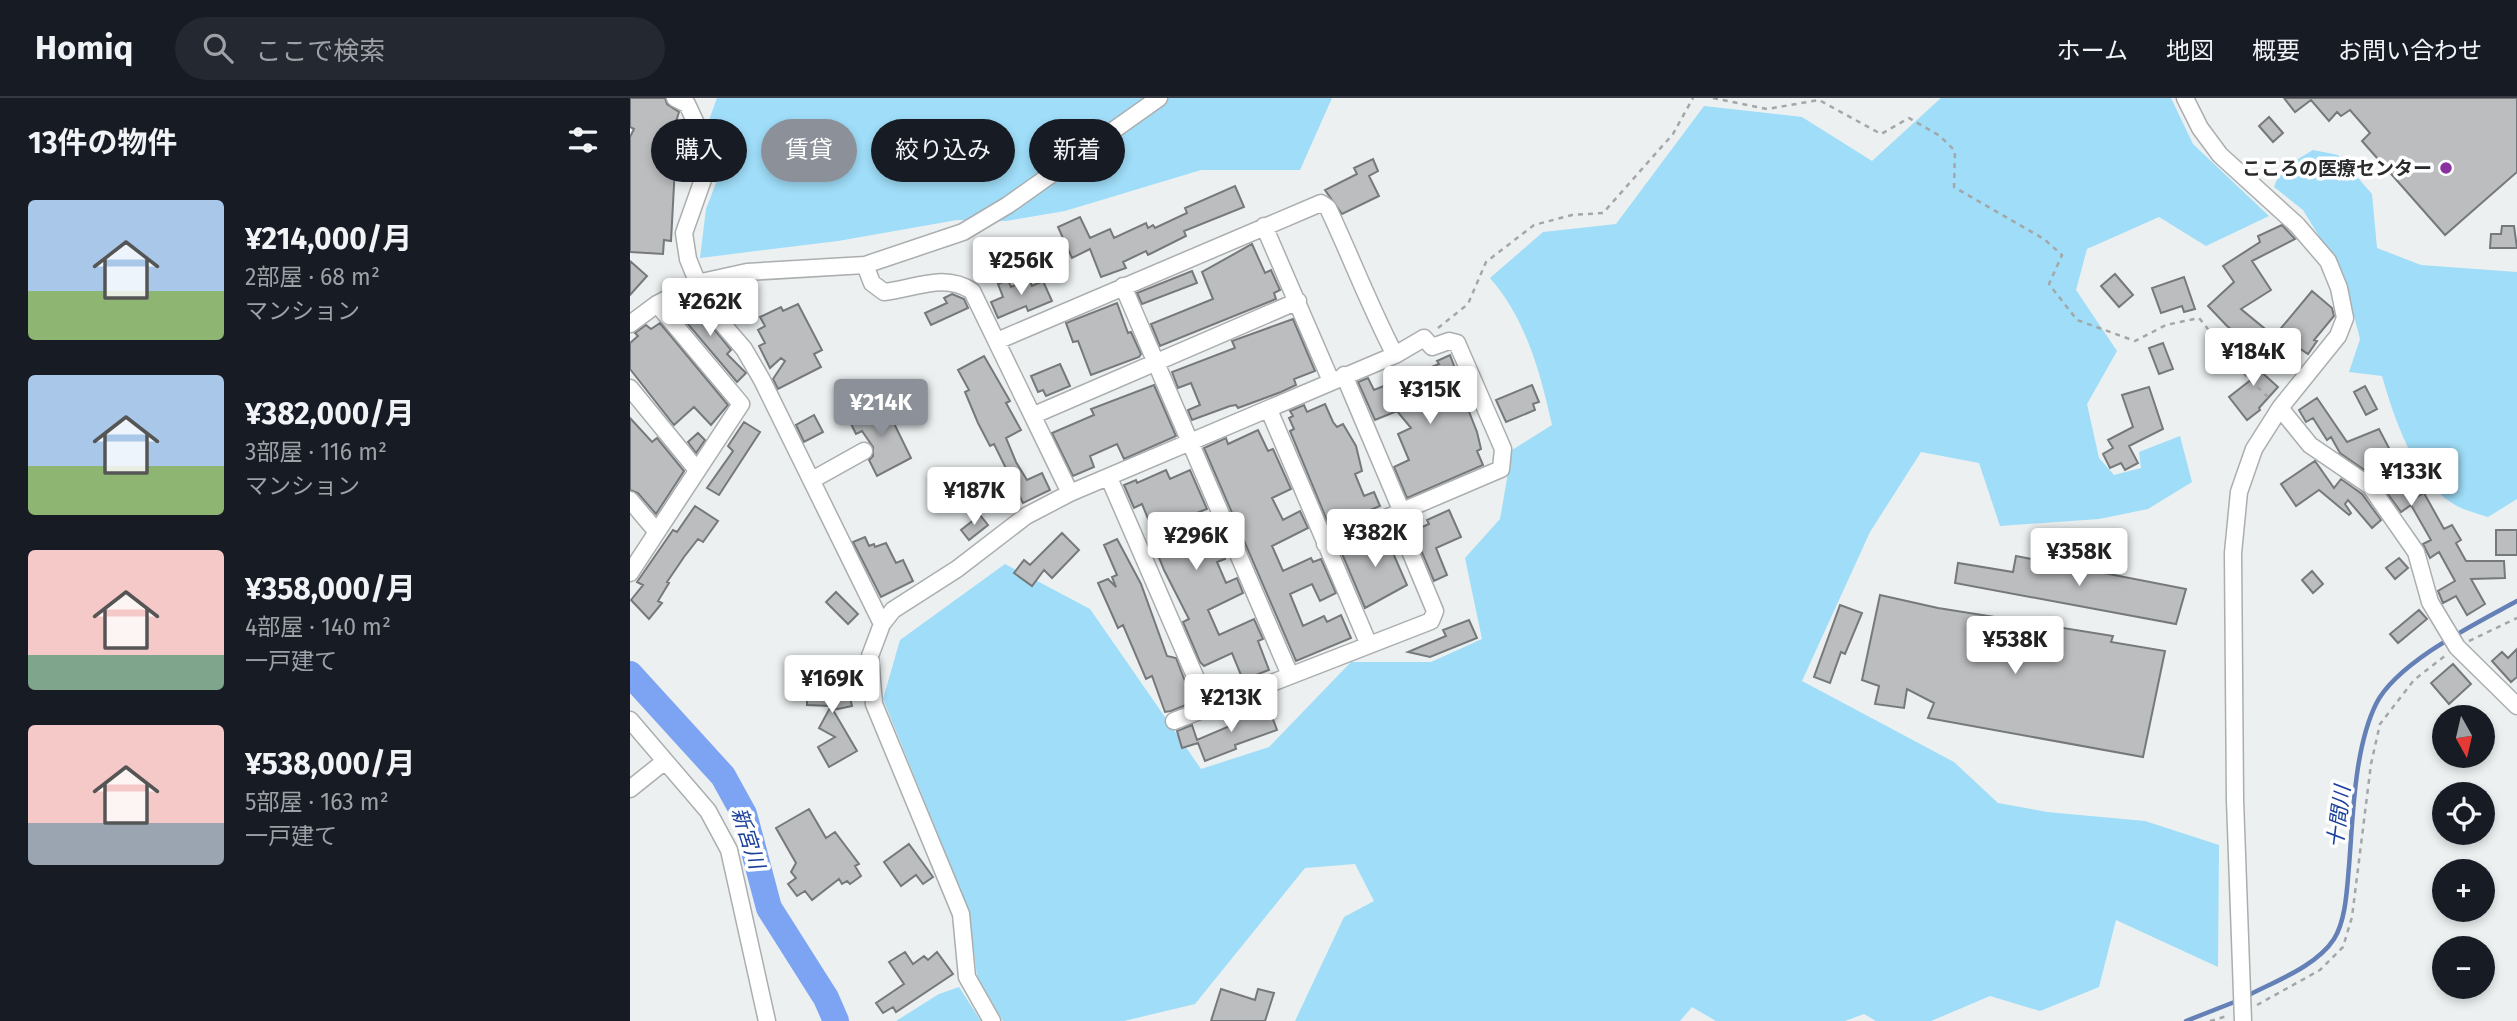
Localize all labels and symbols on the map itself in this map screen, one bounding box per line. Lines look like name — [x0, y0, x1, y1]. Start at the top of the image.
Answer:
place label: こころの医療センター — [2242, 157, 2432, 180]
marker: こころの医療センター — [2438, 160, 2454, 176]
pin: ¥256K — [972, 238, 1070, 297]
pin: ¥262K — [661, 278, 759, 338]
pin: ¥184K — [2204, 328, 2302, 388]
pin: ¥315K — [1381, 366, 1479, 426]
pin: ¥214K — [832, 380, 930, 439]
pin: ¥133K — [2362, 448, 2460, 508]
pin: ¥187K — [925, 468, 1023, 527]
pin: ¥382K — [1326, 510, 1424, 569]
pin: ¥296K — [1147, 512, 1245, 572]
pin: ¥358K — [2030, 528, 2128, 588]
pin: ¥538K — [1966, 616, 2064, 676]
pin: ¥169K — [783, 656, 881, 715]
pin: ¥213K — [1182, 674, 1280, 734]
north arrow — [2432, 705, 2496, 768]
water label: 十間川 — [2322, 782, 2356, 850]
water label: 新宮川 — [726, 804, 771, 874]

